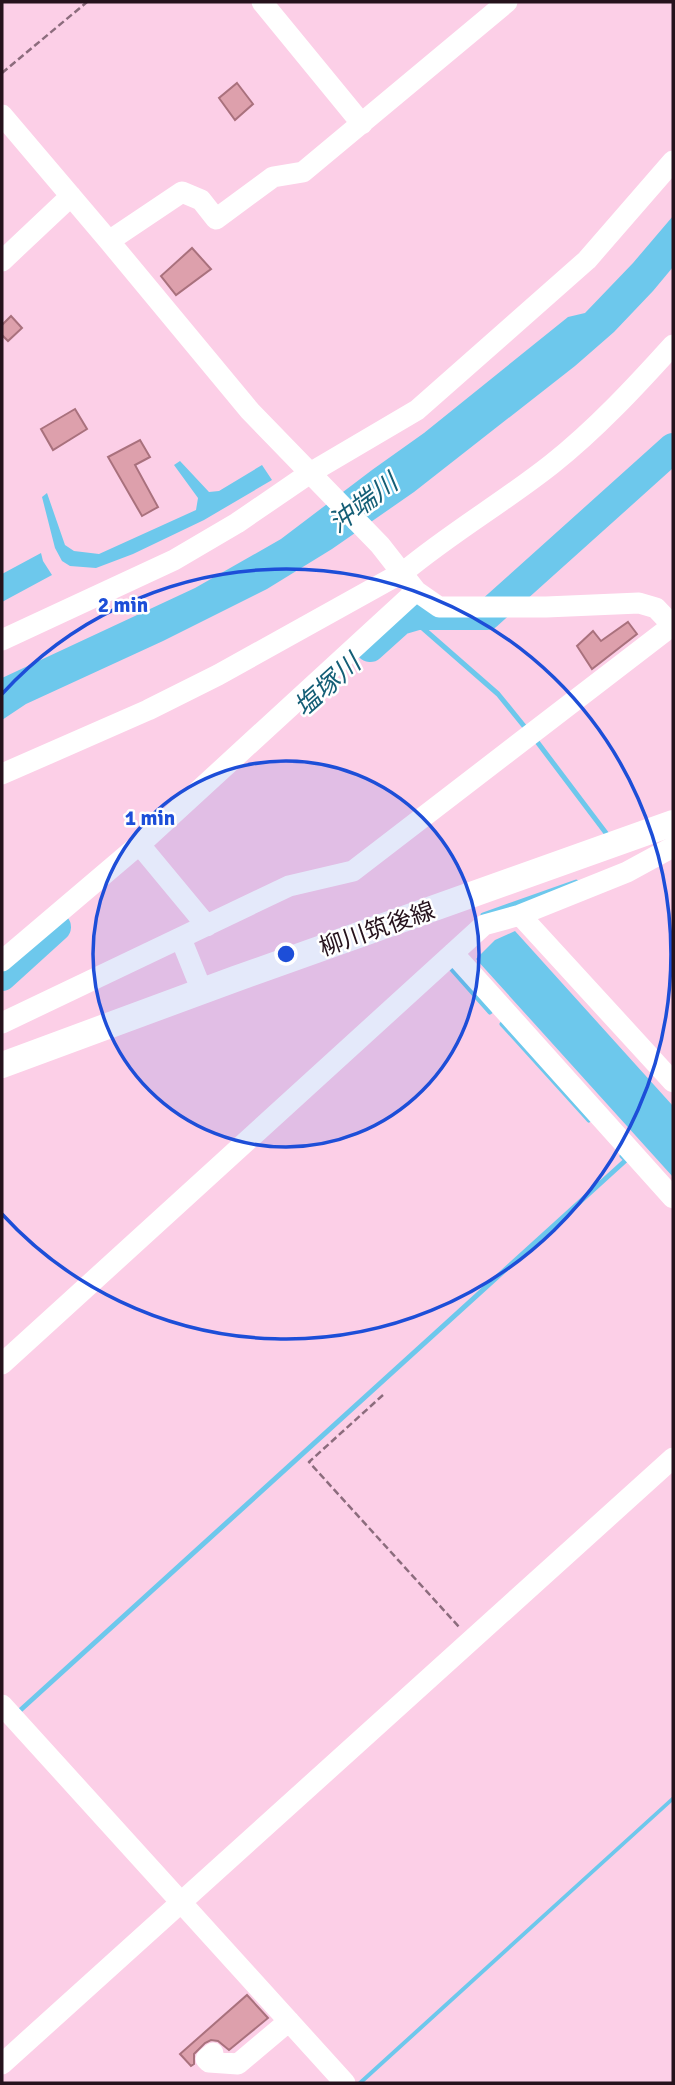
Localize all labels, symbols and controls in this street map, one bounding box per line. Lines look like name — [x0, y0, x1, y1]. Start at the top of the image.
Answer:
water label: 沖端川 — [323, 466, 407, 540]
text: 2 min — [98, 592, 148, 618]
water label: 塩塚川 — [288, 646, 370, 724]
text: 1 min — [125, 805, 175, 831]
street label: 柳川筑後線 — [315, 895, 439, 963]
centre of rings — [274, 942, 298, 966]

